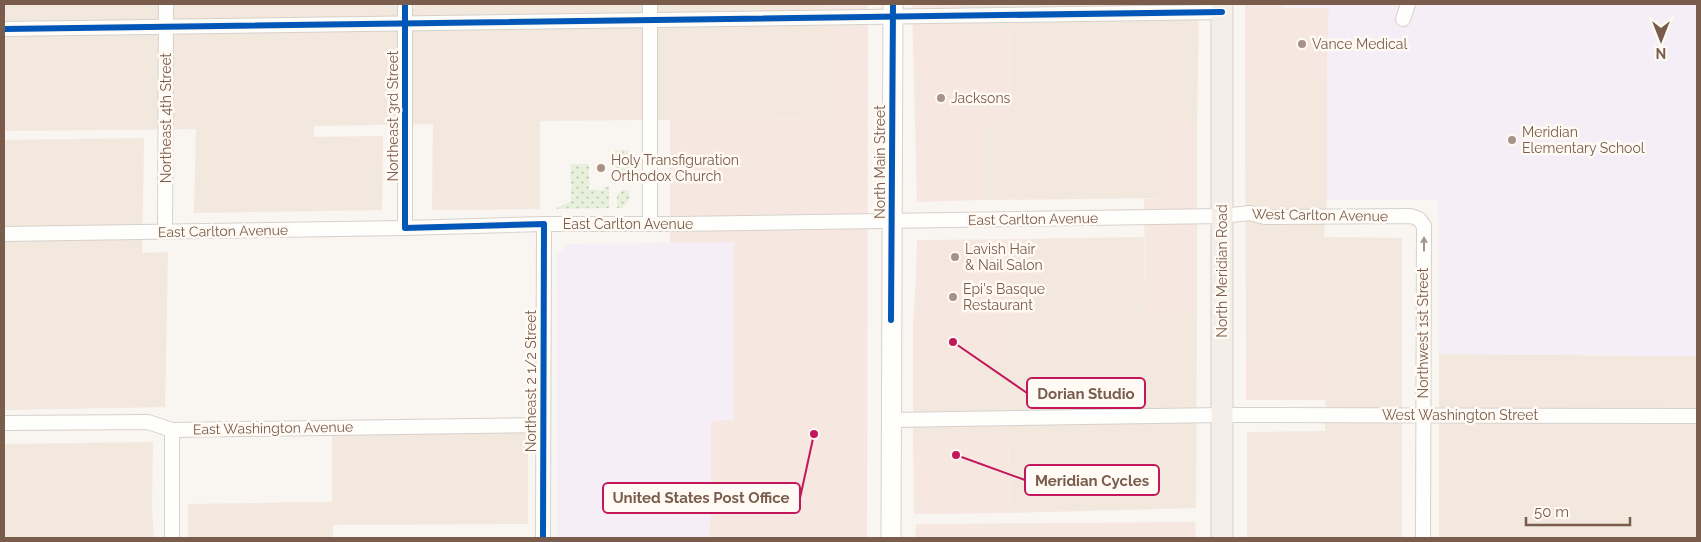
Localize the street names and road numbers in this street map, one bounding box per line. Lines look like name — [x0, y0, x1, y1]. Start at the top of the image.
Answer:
street label: Northeast 3rd Street — [385, 50, 401, 181]
street label: Northeast 4th Street — [158, 52, 174, 183]
street label: North Main Street — [872, 105, 888, 219]
street label: North Meridian Road — [1214, 204, 1230, 338]
street label: West Carlton Avenue — [1252, 206, 1388, 224]
street label: East Carlton Avenue — [968, 210, 1098, 228]
street label: East Carlton Avenue — [563, 216, 693, 232]
street label: East Carlton Avenue — [158, 222, 288, 240]
street label: Northwest 1st Street — [1415, 267, 1431, 398]
street label: Northeast 2 1/2 Street — [523, 310, 539, 452]
street label: West Washington Street — [1382, 407, 1538, 423]
street label: East Washington Avenue — [193, 419, 353, 437]

